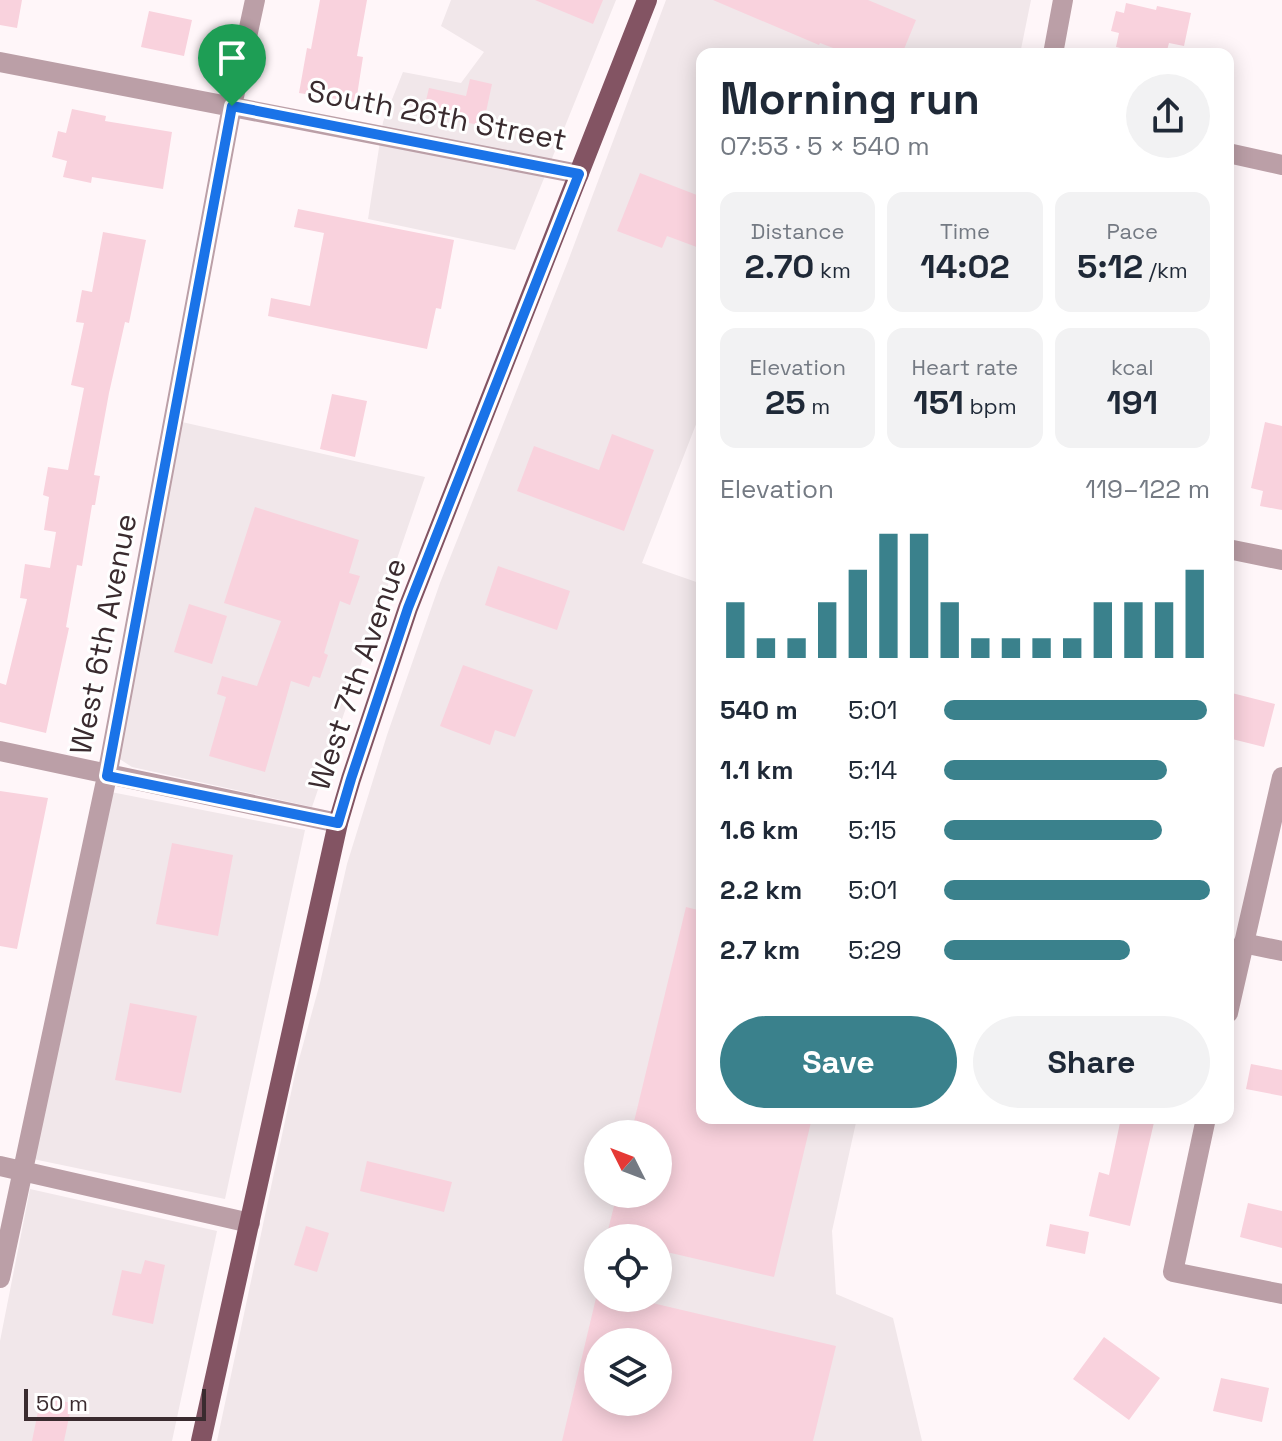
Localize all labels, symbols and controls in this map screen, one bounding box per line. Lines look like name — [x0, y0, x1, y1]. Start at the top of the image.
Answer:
pin — [198, 24, 266, 106]
icon: arrive — [210, 36, 254, 80]
street label: South 26th Street — [304, 71, 570, 159]
text: Morning run — [720, 71, 980, 127]
button: share — [1126, 74, 1210, 158]
text: 07:53 · 5 × 540 m — [720, 129, 930, 163]
text: Distance — [751, 217, 845, 245]
text: Time — [940, 217, 990, 245]
text: Pace — [1107, 217, 1158, 245]
text: 2.70 — [745, 245, 814, 288]
text: 14:02 — [920, 245, 1010, 288]
text: 5:12 — [1077, 245, 1143, 288]
text: km — [814, 256, 851, 284]
text: /km — [1143, 256, 1188, 284]
text: Elevation — [749, 353, 846, 381]
text: Heart rate — [912, 353, 1018, 381]
text: kcal — [1111, 353, 1154, 381]
text: 25 — [765, 381, 806, 424]
text: 151 — [913, 381, 964, 424]
text: 191 — [1106, 381, 1158, 424]
text: m — [806, 392, 830, 420]
text: bpm — [964, 392, 1017, 420]
text: Elevation — [720, 472, 834, 506]
text: 119–122 m — [1085, 472, 1210, 506]
street label: West 6th Avenue — [61, 510, 145, 758]
street label: West 7th Avenue — [299, 553, 415, 795]
text: 540 m — [720, 693, 798, 727]
text: 5:01 — [848, 693, 898, 727]
text: 1.1 km — [720, 753, 793, 787]
text: 5:14 — [848, 753, 897, 787]
text: 1.6 km — [720, 813, 799, 847]
text: 5:15 — [848, 813, 897, 847]
text: 2.2 km — [720, 873, 802, 907]
text: 5:01 — [848, 873, 898, 907]
text: 2.7 km — [720, 933, 800, 967]
text: 5:29 — [848, 933, 902, 967]
button: Save — [720, 1016, 957, 1108]
button: Share — [973, 1016, 1210, 1108]
north arrow — [584, 1120, 672, 1208]
map controls — [584, 1120, 672, 1416]
button: locate — [584, 1224, 672, 1312]
button: layers — [584, 1328, 672, 1416]
scale bar — [24, 1385, 206, 1421]
text: 50 m — [36, 1389, 88, 1417]

